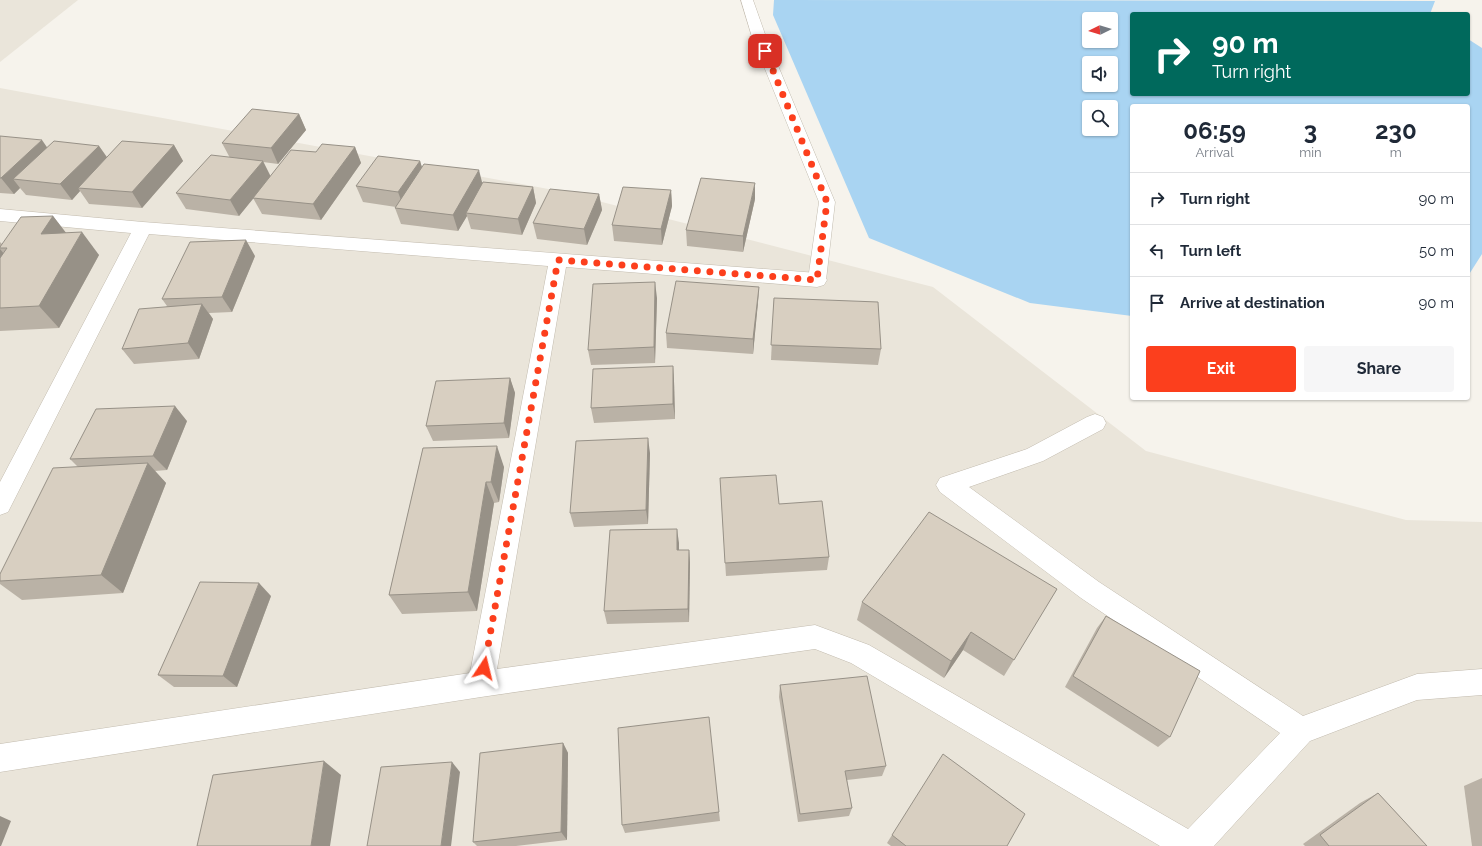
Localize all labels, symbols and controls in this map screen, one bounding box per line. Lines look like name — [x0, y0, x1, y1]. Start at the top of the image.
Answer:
north arrow — [1082, 12, 1118, 48]
map controls — [1082, 12, 1118, 136]
text: 90 m — [1212, 27, 1278, 60]
icon: right — [1146, 28, 1198, 80]
pin — [748, 34, 782, 68]
icon: arrive — [754, 40, 776, 62]
button: sound — [1082, 56, 1118, 92]
text: Turn right — [1212, 61, 1291, 82]
button: search — [1082, 100, 1118, 136]
text: 06:59 — [1183, 116, 1246, 145]
text: 3 — [1304, 116, 1317, 145]
text: 230 — [1375, 116, 1417, 145]
text: Arrival — [1196, 145, 1234, 160]
text: min — [1299, 145, 1322, 160]
text: m — [1390, 145, 1402, 160]
icon: right — [1146, 188, 1168, 210]
text: Turn right — [1180, 190, 1250, 208]
text: 90 m — [1418, 190, 1454, 208]
icon: left — [1146, 240, 1168, 262]
text: Turn left — [1180, 242, 1241, 260]
text: 50 m — [1419, 242, 1454, 260]
icon: arrive — [1146, 292, 1168, 314]
text: Arrive at destination — [1180, 294, 1325, 312]
text: 90 m — [1418, 294, 1454, 312]
button: Exit — [1146, 346, 1296, 392]
button: Share — [1304, 346, 1454, 392]
position arrow — [463, 647, 505, 689]

